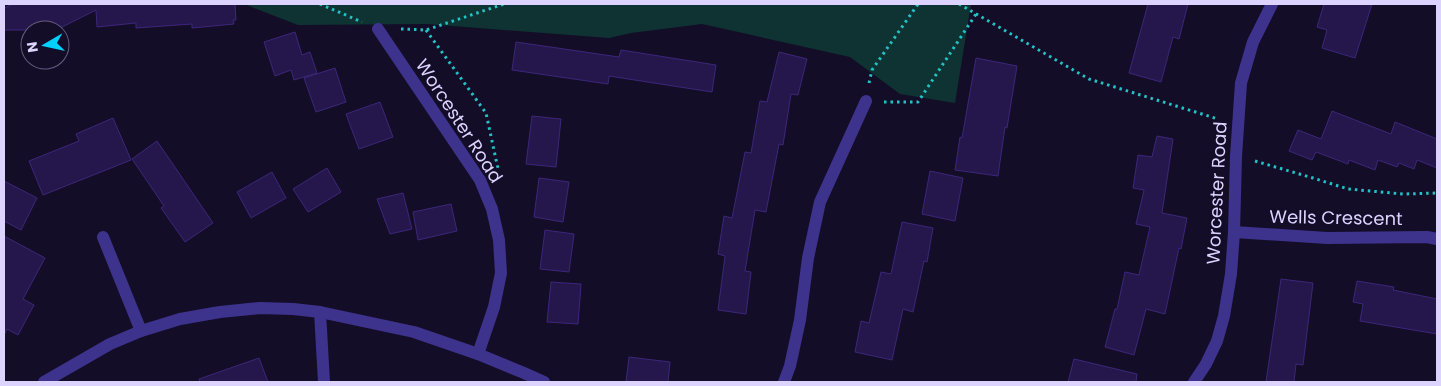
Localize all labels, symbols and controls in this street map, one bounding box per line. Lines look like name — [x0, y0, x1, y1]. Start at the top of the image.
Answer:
north arrow — [20, 20, 70, 70]
text: N — [21, 40, 43, 54]
street label: Worcester Road — [410, 54, 509, 188]
street label: Worcester Road — [1200, 121, 1233, 265]
street label: Wells Crescent — [1269, 204, 1403, 231]

